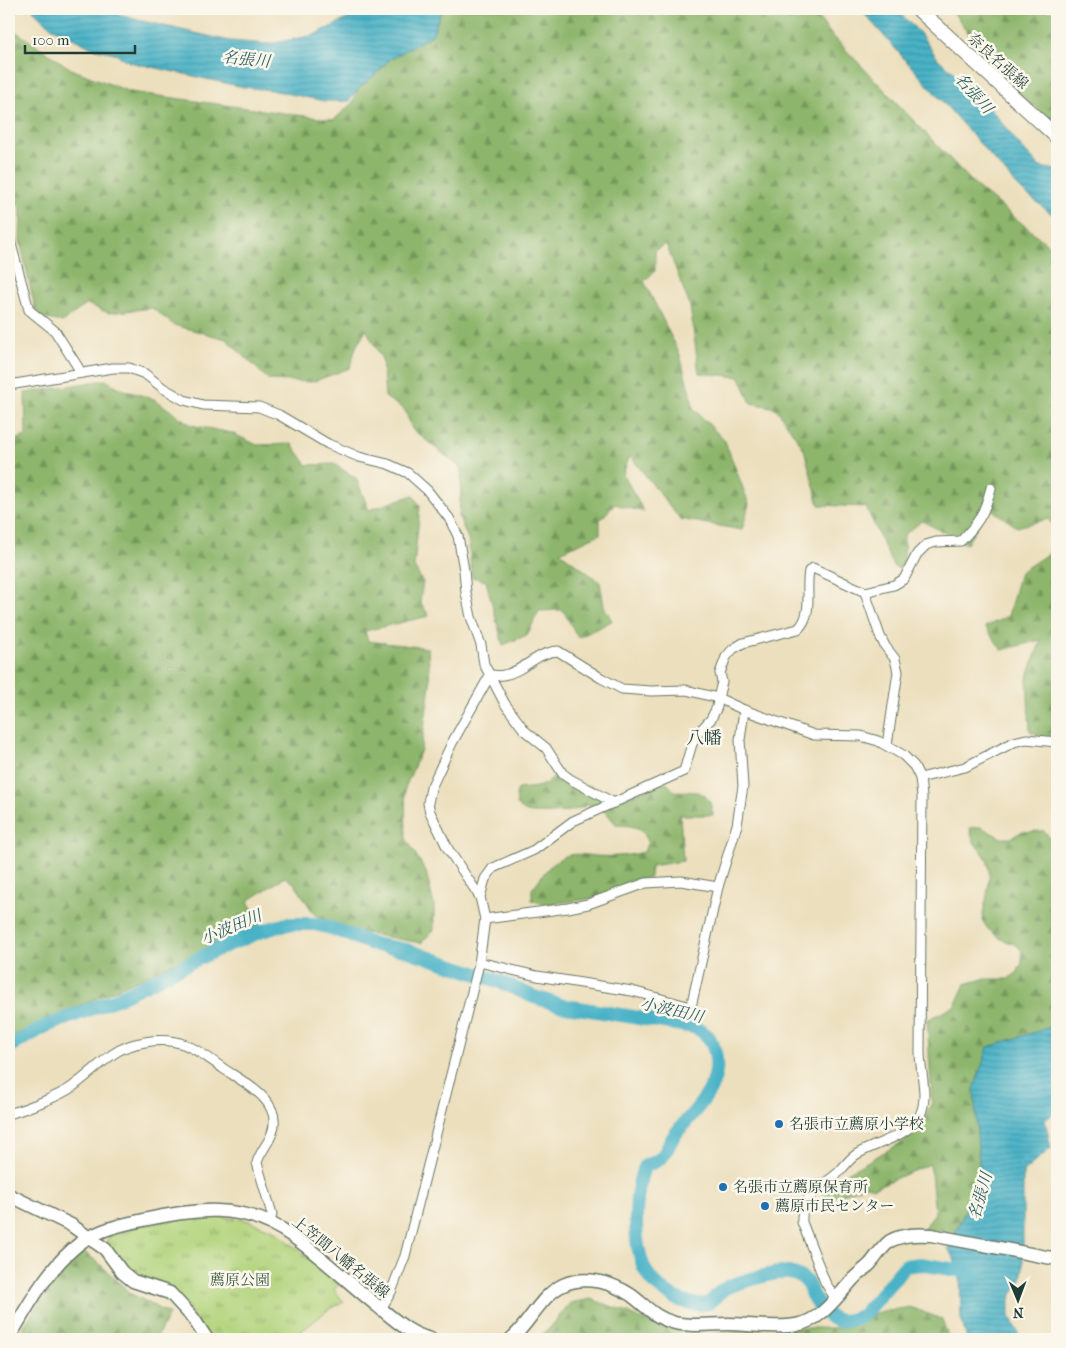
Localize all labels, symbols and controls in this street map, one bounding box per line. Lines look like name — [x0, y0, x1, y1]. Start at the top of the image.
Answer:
scale bar — [25, 22, 135, 54]
street label: 奈良名張線 — [964, 29, 1032, 93]
text: 100 m — [32, 31, 70, 49]
water label: 名張川 — [221, 47, 273, 71]
water label: 名張川 — [951, 69, 998, 119]
district label: 八幡 — [686, 728, 722, 749]
water label: 小波田川 — [198, 905, 266, 948]
water label: 小波田川 — [639, 994, 707, 1027]
place label: 名張市立薦原小学校 — [789, 1115, 924, 1133]
marker: 名張市立薦原小学校 — [773, 1118, 785, 1130]
water label: 名張川 — [964, 1168, 996, 1222]
place label: 名張市立薦原保育所 — [733, 1178, 868, 1196]
marker: 名張市立薦原保育所 — [717, 1181, 729, 1193]
place label: 薦原市民センター — [775, 1197, 894, 1215]
marker: 薦原市民センター — [759, 1200, 771, 1212]
street label: 上笠間八幡名張線 — [289, 1212, 393, 1302]
park label: 薦原公園 — [210, 1271, 270, 1289]
north arrow — [994, 1276, 1044, 1326]
text: N — [1012, 1304, 1024, 1321]

